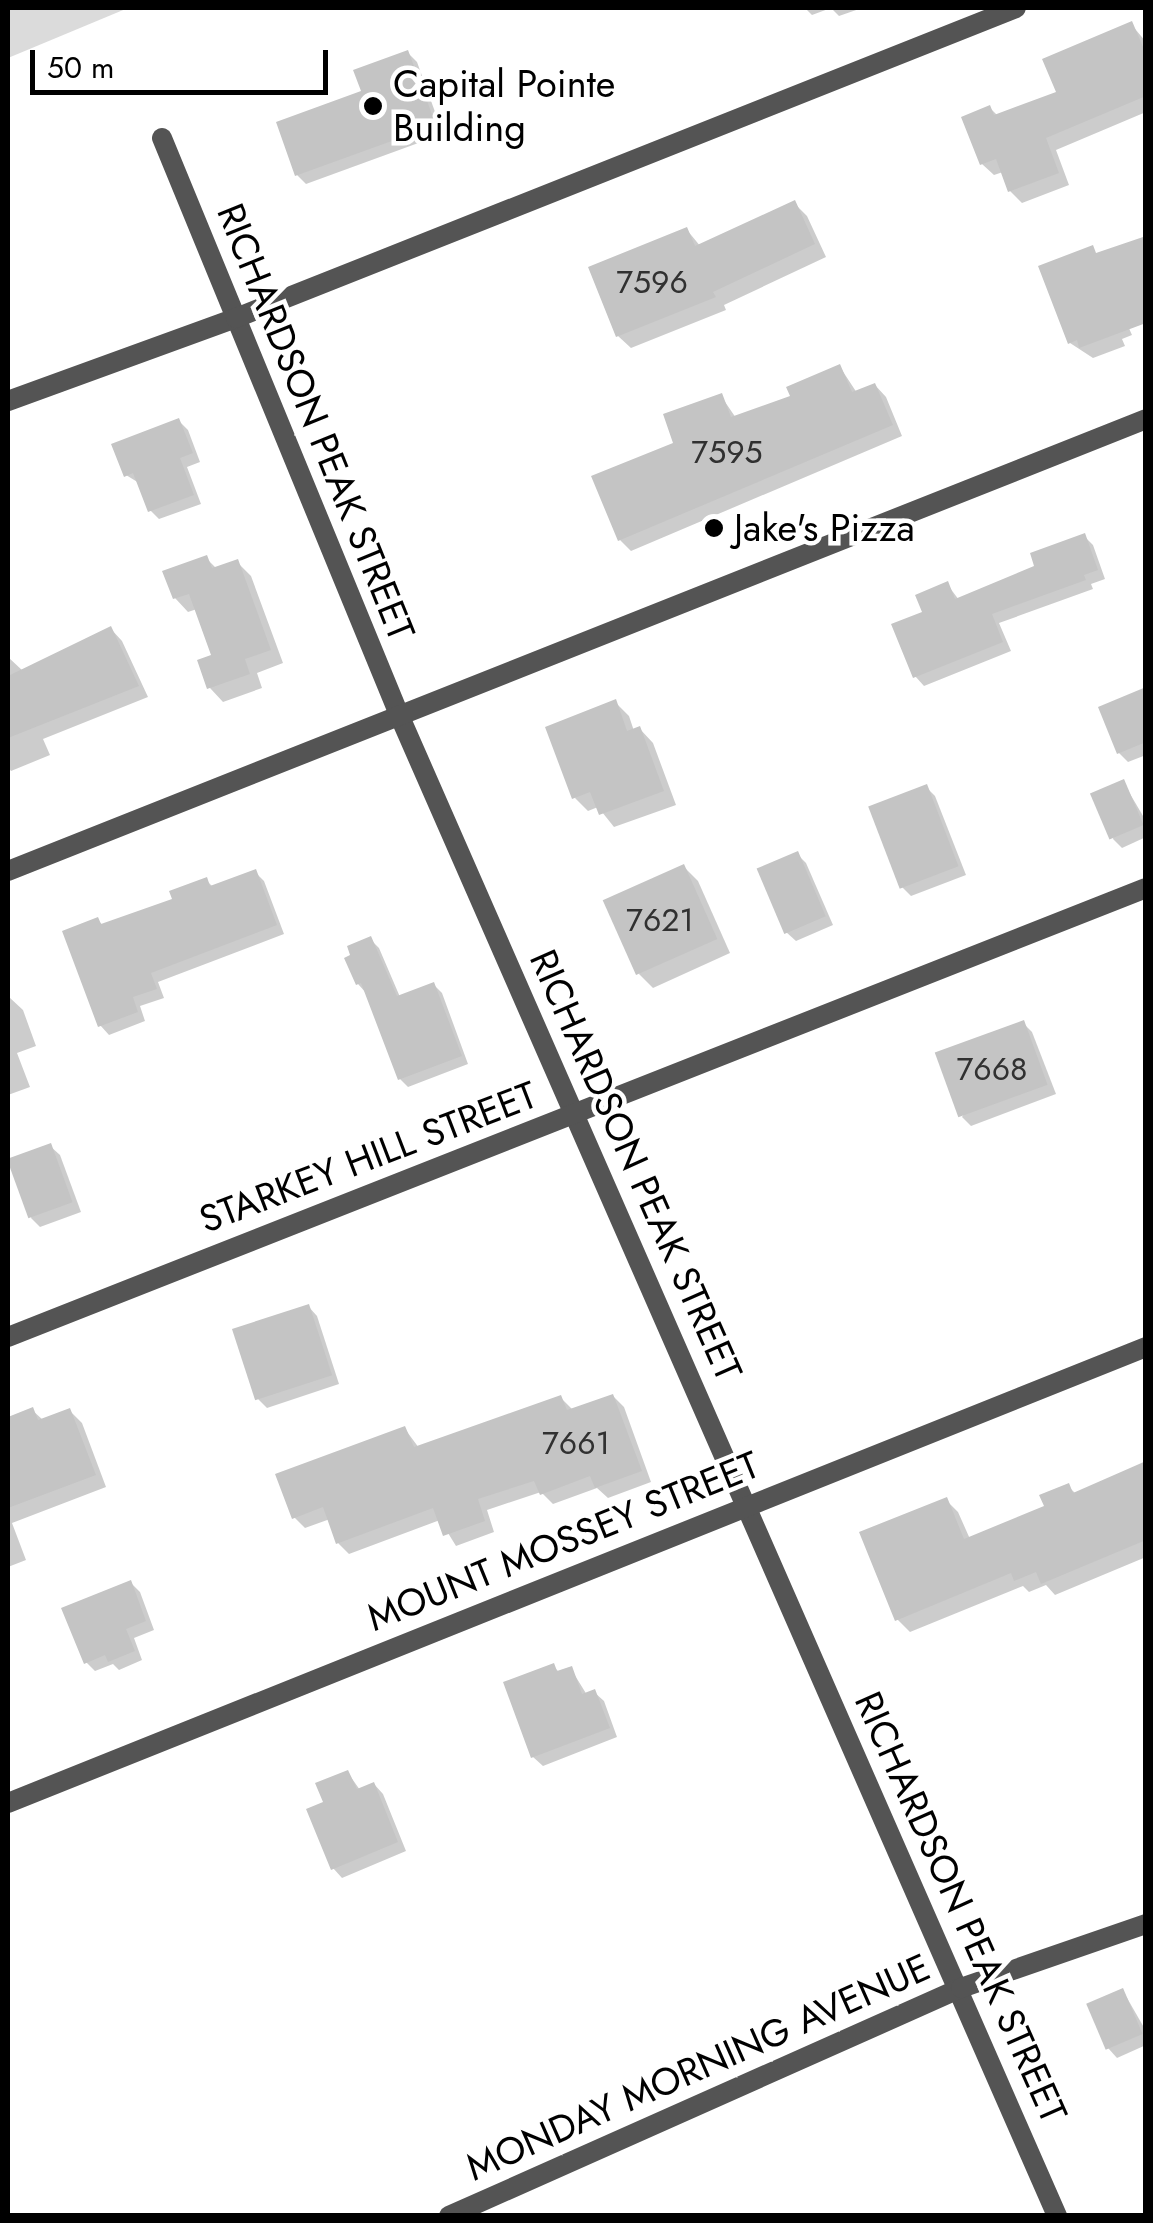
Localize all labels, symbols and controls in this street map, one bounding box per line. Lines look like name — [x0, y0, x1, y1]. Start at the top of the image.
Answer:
scale bar — [35, 30, 332, 92]
text: 50 m — [47, 46, 114, 89]
place label: Capital Pointe Building — [393, 61, 615, 150]
marker: Capital Pointe Building — [362, 95, 384, 117]
street label: RICHARDSON PEAK STREET — [207, 197, 425, 647]
house number: 7596 — [616, 263, 688, 301]
house number: 7595 — [691, 433, 763, 471]
place label: Jake's Pizza — [734, 505, 915, 551]
marker: Jake's Pizza — [703, 517, 725, 539]
house number: 7621 — [626, 901, 694, 939]
street label: RICHARDSON PEAK STREET — [520, 943, 752, 1387]
house number: 7668 — [956, 1050, 1028, 1088]
street label: STARKEY HILL STREET — [193, 1072, 543, 1242]
house number: 7661 — [542, 1424, 610, 1462]
street label: MOUNT MOSSEY STREET — [360, 1441, 766, 1641]
street label: RICHARDSON PEAK STREET — [845, 1685, 1077, 2129]
street label: MONDAY MORNING AVENUE — [459, 1944, 937, 2190]

